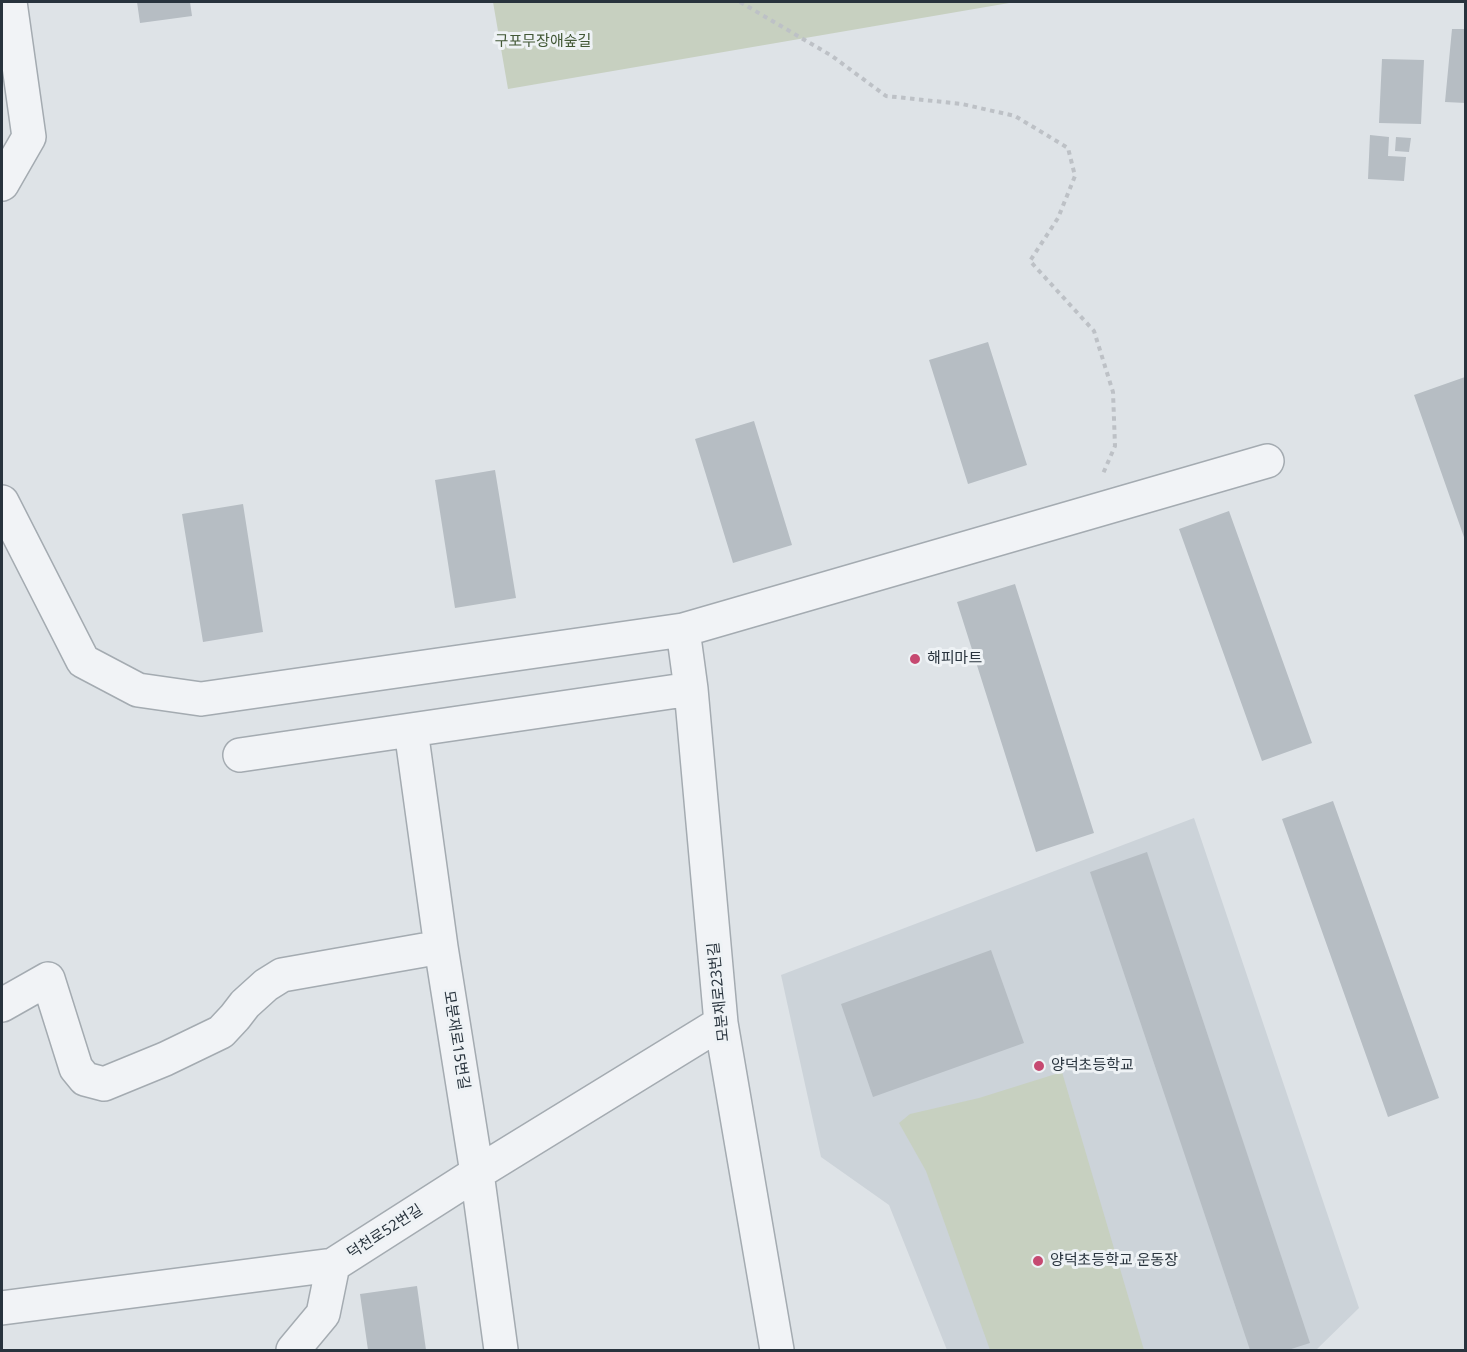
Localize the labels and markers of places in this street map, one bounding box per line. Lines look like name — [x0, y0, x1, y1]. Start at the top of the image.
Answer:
place label: 해피마트 — [927, 650, 982, 668]
marker: 해피마트 — [908, 652, 922, 666]
place label: 양덕초등학교 — [1051, 1057, 1134, 1075]
marker: 양덕초등학교 — [1032, 1059, 1046, 1073]
place label: 양덕초등학교 운동장 — [1050, 1252, 1178, 1270]
marker: 양덕초등학교 운동장 — [1031, 1254, 1045, 1268]

